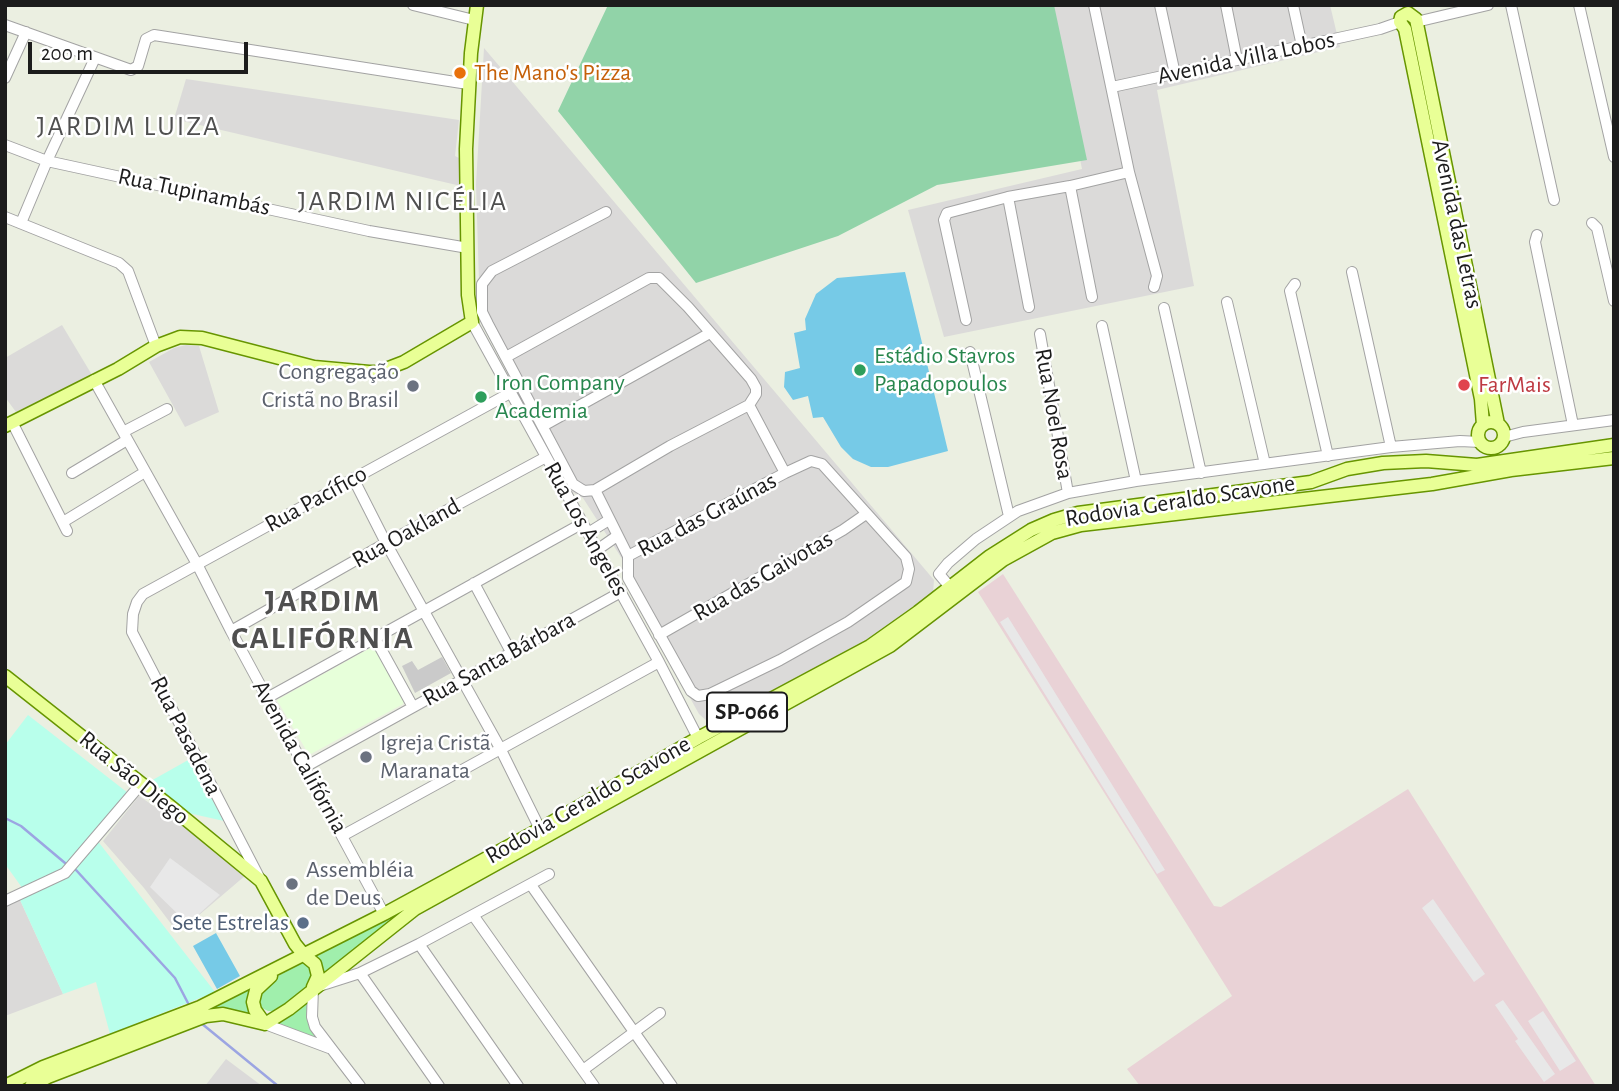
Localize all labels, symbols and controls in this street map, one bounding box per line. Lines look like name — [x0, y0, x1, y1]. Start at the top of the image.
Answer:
street label: Avenida Villa Lobos — [1155, 25, 1337, 91]
scale bar — [32, 28, 252, 72]
text: 200 m — [41, 43, 93, 64]
place label: The Mano's Pizza — [474, 59, 631, 87]
marker: The Mano's Pizza — [452, 65, 468, 81]
district label: JARDIM LUIZA — [38, 110, 220, 144]
street label: Avenida das Letras — [1425, 137, 1489, 311]
street label: Rua Tupinambás — [115, 162, 273, 222]
district label: JARDIM NICÉLIA — [300, 185, 506, 219]
place label: Estádio Stavros Papadopoulos — [874, 342, 1015, 398]
street label: Rua Noel Rosa — [1028, 346, 1080, 482]
place label: Congregação Cristã no Brasil — [262, 358, 399, 414]
marker: Estádio Stavros Papadopoulos — [852, 362, 868, 378]
place label: Iron Company Academia — [495, 369, 625, 425]
place label: FarMais — [1478, 371, 1551, 399]
marker: FarMais — [1456, 377, 1472, 393]
marker: Congregação Cristã no Brasil — [405, 378, 421, 394]
marker: Iron Company Academia — [473, 389, 489, 405]
street label: Rua Los Angeles — [537, 457, 635, 601]
street label: Rua Pacífico — [260, 459, 372, 539]
street label: Rua das Graúnas — [633, 466, 781, 564]
street label: Rodovia Geraldo Scavone — [1063, 469, 1297, 533]
street label: Rua Oakland — [347, 492, 465, 574]
street label: Rua das Gaivotas — [688, 524, 838, 628]
district label: JARDIM CALIFÓRNIA — [232, 582, 414, 657]
street label: Rua Santa Bárbara — [418, 605, 580, 713]
street label: Rua Pasadena — [144, 672, 228, 800]
street label: Avenida Califórnia — [246, 675, 354, 839]
road number: SP-066 — [707, 692, 787, 732]
street label: Rua São Diego — [73, 725, 195, 831]
place label: Igreja Cristã Maranata — [380, 729, 491, 785]
street label: Rodovia Geraldo Scavone — [480, 729, 696, 871]
marker: Igreja Cristã Maranata — [358, 749, 374, 765]
place label: Assembléia de Deus — [306, 856, 414, 912]
marker: Assembléia de Deus — [284, 876, 300, 892]
place label: Sete Estrelas — [172, 909, 289, 937]
marker: Sete Estrelas — [295, 915, 311, 931]

